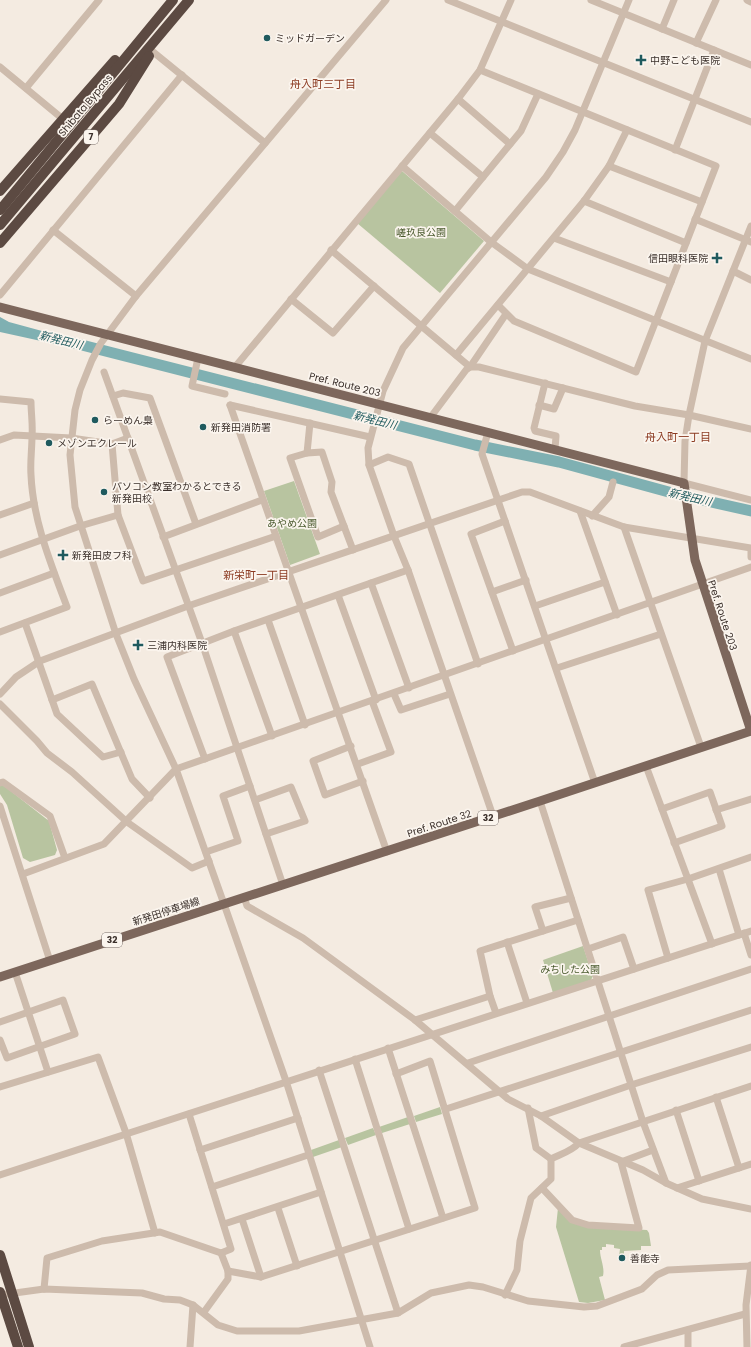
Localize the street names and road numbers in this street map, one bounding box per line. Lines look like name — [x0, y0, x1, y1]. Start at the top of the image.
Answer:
street label: Shibata Bypass — [55, 71, 116, 140]
road number: 7 — [84, 130, 98, 144]
street label: Pref. Route 203 — [308, 368, 382, 401]
street label: Pref. Route 203 — [704, 578, 741, 652]
street label: Pref. Route 32 — [405, 806, 473, 841]
road number: 32 — [478, 811, 498, 825]
street label: 新発田停車場線 — [131, 894, 202, 929]
road number: 32 — [102, 933, 122, 947]

